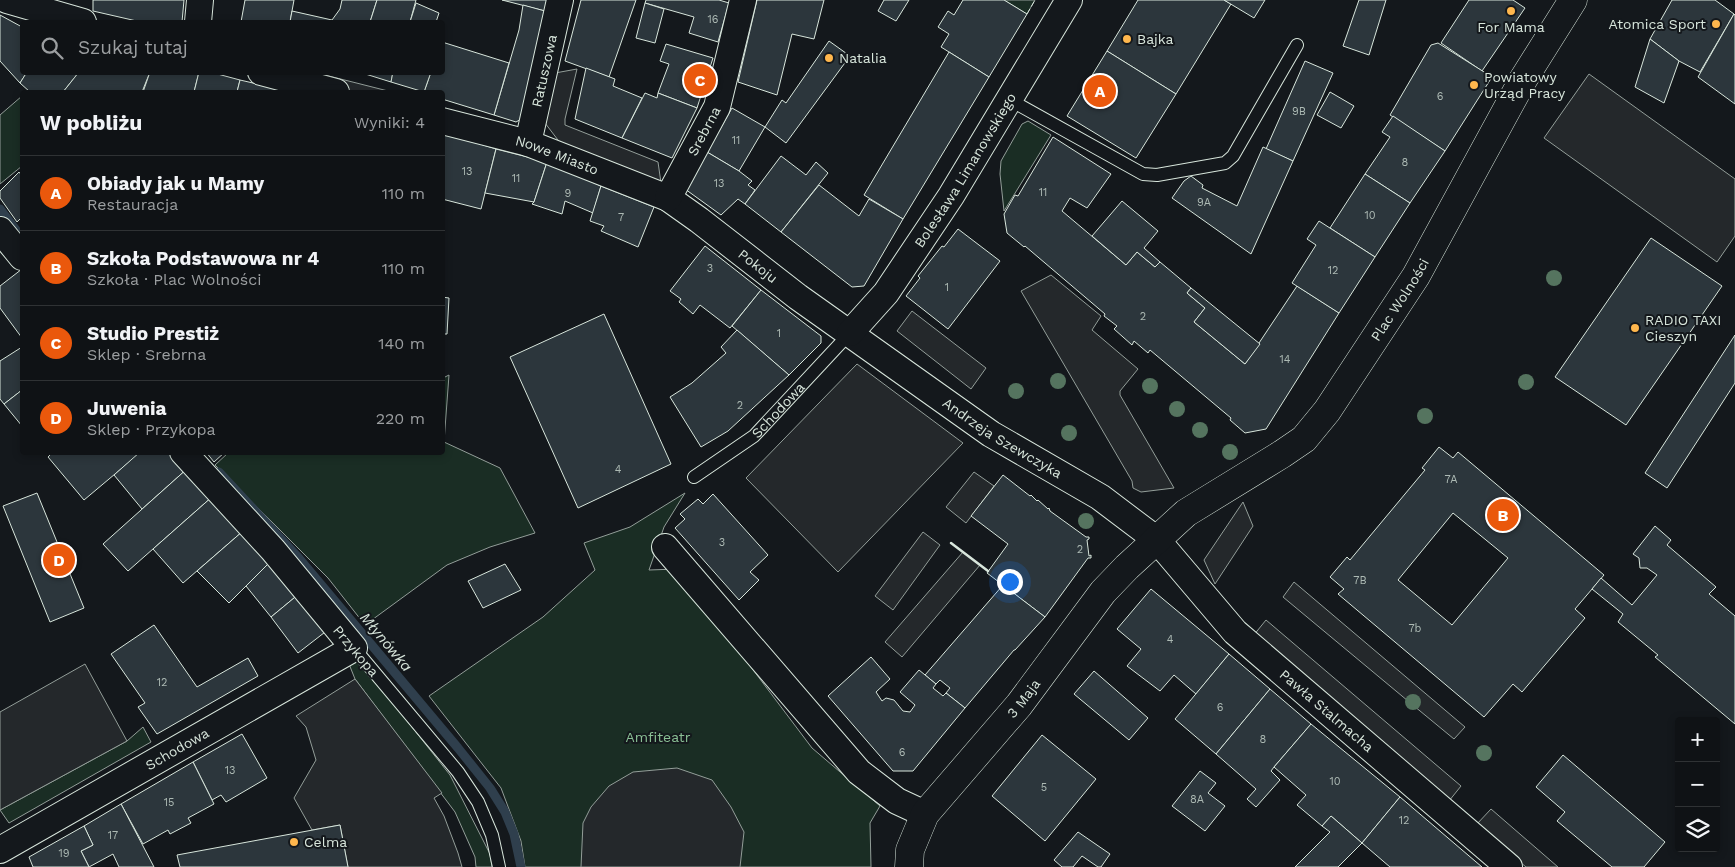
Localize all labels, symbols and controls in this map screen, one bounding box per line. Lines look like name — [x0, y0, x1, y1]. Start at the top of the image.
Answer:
marker: For Mama — [1505, 5, 1517, 17]
house number: 16 — [708, 13, 719, 26]
place label: Atomica Sport — [1608, 16, 1706, 32]
marker: Atomica Sport — [1710, 18, 1722, 30]
place label: For Mama — [1477, 19, 1545, 35]
search box — [20, 20, 445, 75]
place label: Bajka — [1137, 31, 1174, 47]
street label: Ratuszowa — [528, 33, 560, 109]
marker: Bajka — [1121, 33, 1133, 45]
icon: search — [38, 34, 66, 62]
text: Szukaj tutaj — [78, 36, 188, 59]
place label: Natalia — [839, 50, 887, 66]
marker: Natalia — [823, 52, 835, 64]
pin: C — [684, 61, 716, 99]
place label: Powiatowy Urząd Pracy — [1484, 69, 1566, 101]
pin: A — [1084, 72, 1116, 110]
marker: Powiatowy Urząd Pracy — [1468, 79, 1480, 91]
street label: Bolesława Limanowskiego — [911, 90, 1019, 250]
house number: 6 — [1437, 90, 1444, 103]
street label: Srebrna — [684, 104, 724, 158]
house number: 9B — [1292, 105, 1306, 118]
text: W pobliżu — [40, 110, 142, 135]
text: Wyniki: 4 — [354, 113, 425, 132]
street label: Nowe Miasto — [514, 132, 601, 178]
house number: 11 — [732, 134, 740, 147]
house number: 8 — [1402, 156, 1409, 169]
house number: 13 — [462, 165, 472, 178]
text: Obiady jak u Mamy — [87, 172, 264, 195]
house number: 11 — [512, 172, 520, 185]
house number: 13 — [714, 177, 724, 190]
text: A — [51, 184, 61, 203]
text: 110 m — [382, 184, 425, 203]
house number: 11 — [1039, 186, 1047, 199]
house number: 9 — [565, 187, 572, 200]
text: Restauracja — [87, 195, 178, 214]
house number: 9A — [1197, 196, 1211, 209]
house number: 10 — [1364, 209, 1376, 222]
house number: 7 — [618, 211, 624, 224]
street label: Pokoju — [735, 246, 781, 286]
text: Szkoła Podstawowa nr 4 — [87, 247, 319, 270]
street label: Plac Wolności — [1367, 256, 1432, 344]
text: B — [51, 259, 61, 278]
text: 110 m — [382, 259, 425, 278]
house number: 3 — [707, 262, 713, 275]
house number: 12 — [1328, 264, 1338, 277]
text: Szkoła · Plac Wolności — [87, 270, 262, 289]
house number: 1 — [945, 281, 949, 294]
house number: 2 — [1140, 310, 1146, 323]
place label: RADIO TAXI Cieszyn — [1645, 312, 1721, 344]
text: Studio Prestiż — [87, 322, 219, 345]
marker: RADIO TAXI Cieszyn — [1629, 322, 1641, 334]
house number: 1 — [777, 327, 781, 340]
text: C — [51, 334, 61, 353]
text: 140 m — [378, 334, 425, 353]
text: Sklep · Srebrna — [87, 345, 206, 364]
house number: 14 — [1279, 353, 1291, 366]
street label: Schodowa — [748, 379, 808, 441]
street label: Andrzeja Szewczyka — [940, 394, 1065, 481]
text: Juwenia — [87, 397, 167, 420]
house number: 2 — [737, 399, 743, 412]
text: D — [50, 409, 62, 428]
text: 220 m — [376, 409, 425, 428]
text: Sklep · Przykopa — [87, 420, 216, 439]
house number: 4 — [615, 463, 622, 476]
house number: 7A — [1445, 473, 1457, 486]
pin: B — [1487, 496, 1519, 534]
house number: 3 — [719, 536, 725, 549]
pin: D — [43, 541, 75, 579]
house number: 2 — [1077, 543, 1083, 556]
your location — [997, 569, 1023, 595]
house number: 7B — [1353, 574, 1367, 587]
water label: Młynówka — [356, 609, 416, 675]
street label: Przykopa — [330, 622, 382, 680]
house number: 7b — [1408, 622, 1422, 635]
house number: 4 — [1167, 633, 1174, 646]
street label: Pawła Stalmacha — [1277, 666, 1377, 755]
house number: 12 — [157, 676, 167, 689]
street label: 3 Maja — [1004, 676, 1044, 721]
house number: 6 — [1217, 701, 1224, 714]
map controls — [1675, 717, 1720, 852]
button: + — [1675, 717, 1720, 762]
street label: Schodowa — [143, 724, 212, 773]
park label: Amfiteatr — [626, 729, 691, 745]
house number: 8 — [1260, 733, 1267, 746]
house number: 6 — [899, 746, 906, 759]
button: − — [1675, 762, 1720, 807]
house number: 13 — [225, 764, 235, 777]
house number: 10 — [1329, 775, 1341, 788]
house number: 5 — [1041, 781, 1047, 794]
house number: 8A — [1190, 793, 1204, 806]
house number: 15 — [164, 796, 174, 809]
button: layers — [1675, 807, 1720, 852]
house number: 12 — [1399, 814, 1409, 827]
house number: 17 — [108, 829, 118, 842]
place label: Celma — [304, 834, 347, 850]
marker: Celma — [288, 836, 300, 848]
house number: 19 — [58, 847, 70, 860]

